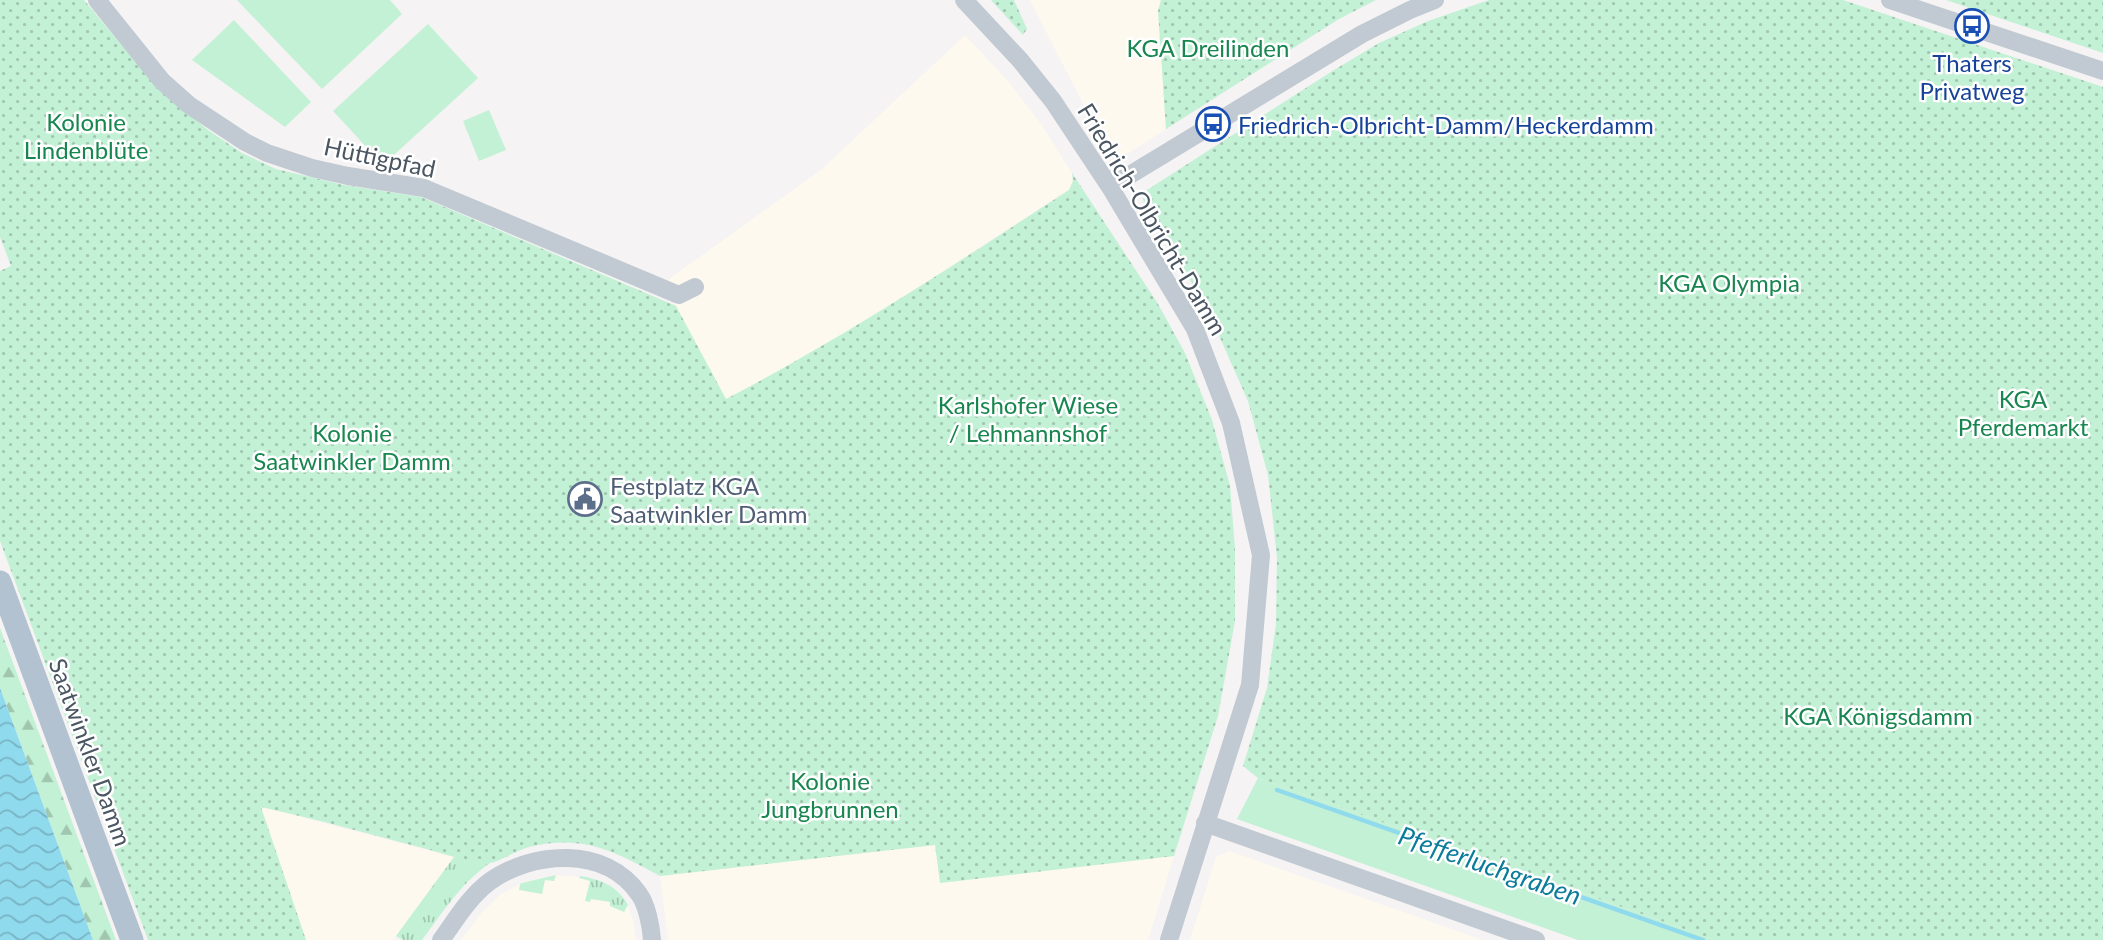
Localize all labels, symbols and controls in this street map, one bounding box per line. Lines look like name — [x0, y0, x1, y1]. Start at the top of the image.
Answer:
bus stop icon: Thaters Privatweg — [1953, 7, 1991, 45]
park label: KGA Dreilinden — [1127, 33, 1289, 62]
place label: Thaters Privatweg — [1919, 48, 2025, 105]
street label: Friedrich-Olbricht-Damm — [1072, 98, 1234, 340]
bus stop icon: Friedrich-Olbricht-Damm/Heckerdamm — [1194, 105, 1232, 143]
park label: Kolonie Lindenblüte — [24, 107, 148, 164]
place label: Friedrich-Olbricht-Damm/Heckerdamm — [1238, 110, 1654, 139]
street label: Hüttigpfad — [322, 131, 438, 183]
park label: KGA Olympia — [1658, 268, 1800, 297]
park label: KGA Pferdemarkt — [1958, 384, 2089, 441]
park label: Karlshofer Wiese / Lehmannshof — [938, 390, 1118, 447]
park label: Kolonie Saatwinkler Damm — [253, 418, 451, 475]
place label: Festplatz KGA Saatwinkler Damm — [610, 471, 807, 528]
public building icon: Festplatz KGA Saatwinkler Damm — [566, 480, 604, 518]
street label: Saatwinkler Damm — [44, 654, 138, 850]
park label: KGA Königsdamm — [1783, 701, 1973, 730]
park label: Kolonie Jungbrunnen — [761, 766, 899, 823]
water label: Pfefferluchgraben — [1394, 819, 1586, 911]

